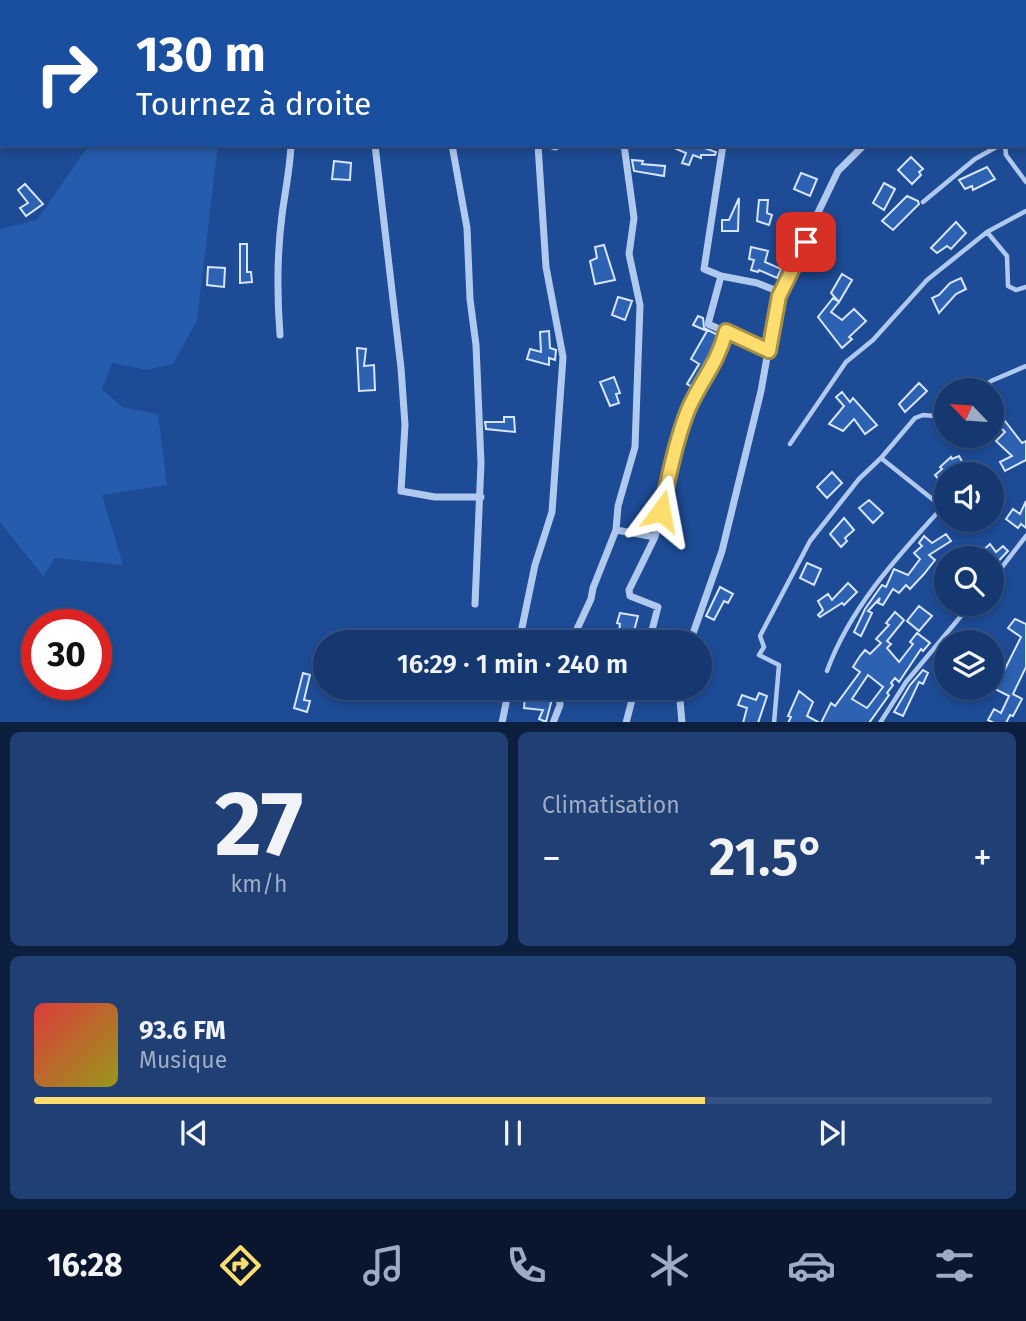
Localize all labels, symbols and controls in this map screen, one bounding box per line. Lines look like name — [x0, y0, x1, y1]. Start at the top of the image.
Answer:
text: 130 m — [136, 25, 266, 84]
icon: right — [21, 28, 112, 119]
text: Tournez à droite — [136, 85, 372, 123]
pin — [776, 212, 836, 272]
icon: arrive — [787, 223, 825, 261]
north arrow — [934, 378, 1004, 448]
map controls — [934, 378, 1004, 700]
button: sound — [934, 462, 1004, 532]
position arrow — [624, 474, 698, 548]
button: search — [934, 546, 1004, 616]
speed limit sign: 30 — [21, 609, 112, 700]
button: layers — [934, 630, 1004, 700]
text: 16:29 · 1 min · 240 m — [397, 649, 628, 680]
text: 27 — [215, 770, 303, 879]
text: Climatisation — [542, 791, 680, 819]
text: 21.5° — [709, 826, 825, 889]
text: − — [542, 835, 561, 881]
text: + — [973, 835, 992, 881]
text: km/h — [231, 870, 287, 898]
text: 93.6 FM — [139, 1015, 226, 1046]
text: Musique — [139, 1046, 227, 1074]
icon: previous — [175, 1114, 213, 1152]
icon: pause — [494, 1114, 532, 1152]
icon: next — [813, 1114, 851, 1152]
icon: directions — [216, 1241, 265, 1290]
icon: music — [359, 1241, 408, 1290]
icon: phone — [502, 1241, 551, 1290]
icon: climate — [645, 1241, 694, 1290]
icon: car — [787, 1241, 836, 1290]
icon: filters — [930, 1241, 979, 1290]
text: 16:28 — [47, 1246, 123, 1284]

